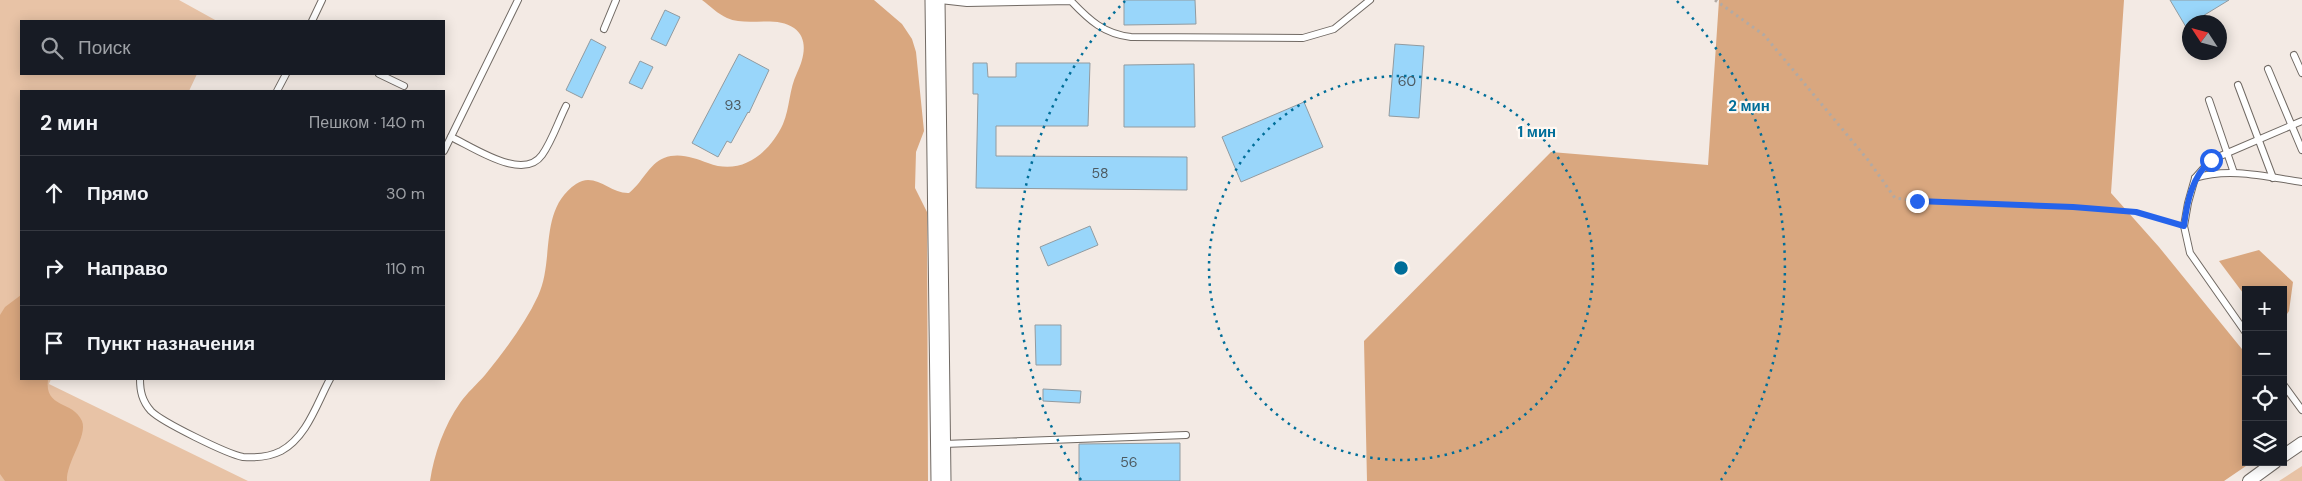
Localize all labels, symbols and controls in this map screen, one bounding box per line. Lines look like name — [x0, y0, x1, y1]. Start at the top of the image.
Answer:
north arrow — [2182, 15, 2227, 60]
search box — [20, 20, 445, 75]
icon: search — [38, 34, 66, 62]
text: Поиск — [78, 35, 131, 60]
house number: 60 — [1398, 72, 1416, 90]
house number: 93 — [725, 96, 741, 114]
text: 2 мин — [1728, 96, 1770, 116]
text: 2 мин — [40, 109, 98, 137]
text: Пешком · 140 m — [309, 112, 425, 133]
text: 1 мин — [1518, 122, 1556, 142]
route start — [2200, 149, 2223, 172]
house number: 58 — [1091, 164, 1109, 182]
icon: ahead — [40, 179, 68, 207]
text: Прямо — [87, 181, 149, 206]
text: 30 m — [386, 183, 425, 204]
route end — [1906, 190, 1929, 213]
icon: right — [40, 254, 68, 282]
text: Направо — [87, 256, 168, 281]
text: 110 m — [386, 258, 425, 279]
centre of rings — [1392, 259, 1410, 277]
map controls — [2242, 286, 2287, 466]
button: + — [2242, 286, 2287, 331]
icon: arrive — [40, 329, 68, 357]
text: Пункт назначения — [87, 331, 255, 356]
button: − — [2242, 331, 2287, 376]
button: locate — [2242, 376, 2287, 421]
button: layers — [2242, 421, 2287, 466]
house number: 56 — [1120, 453, 1138, 471]

